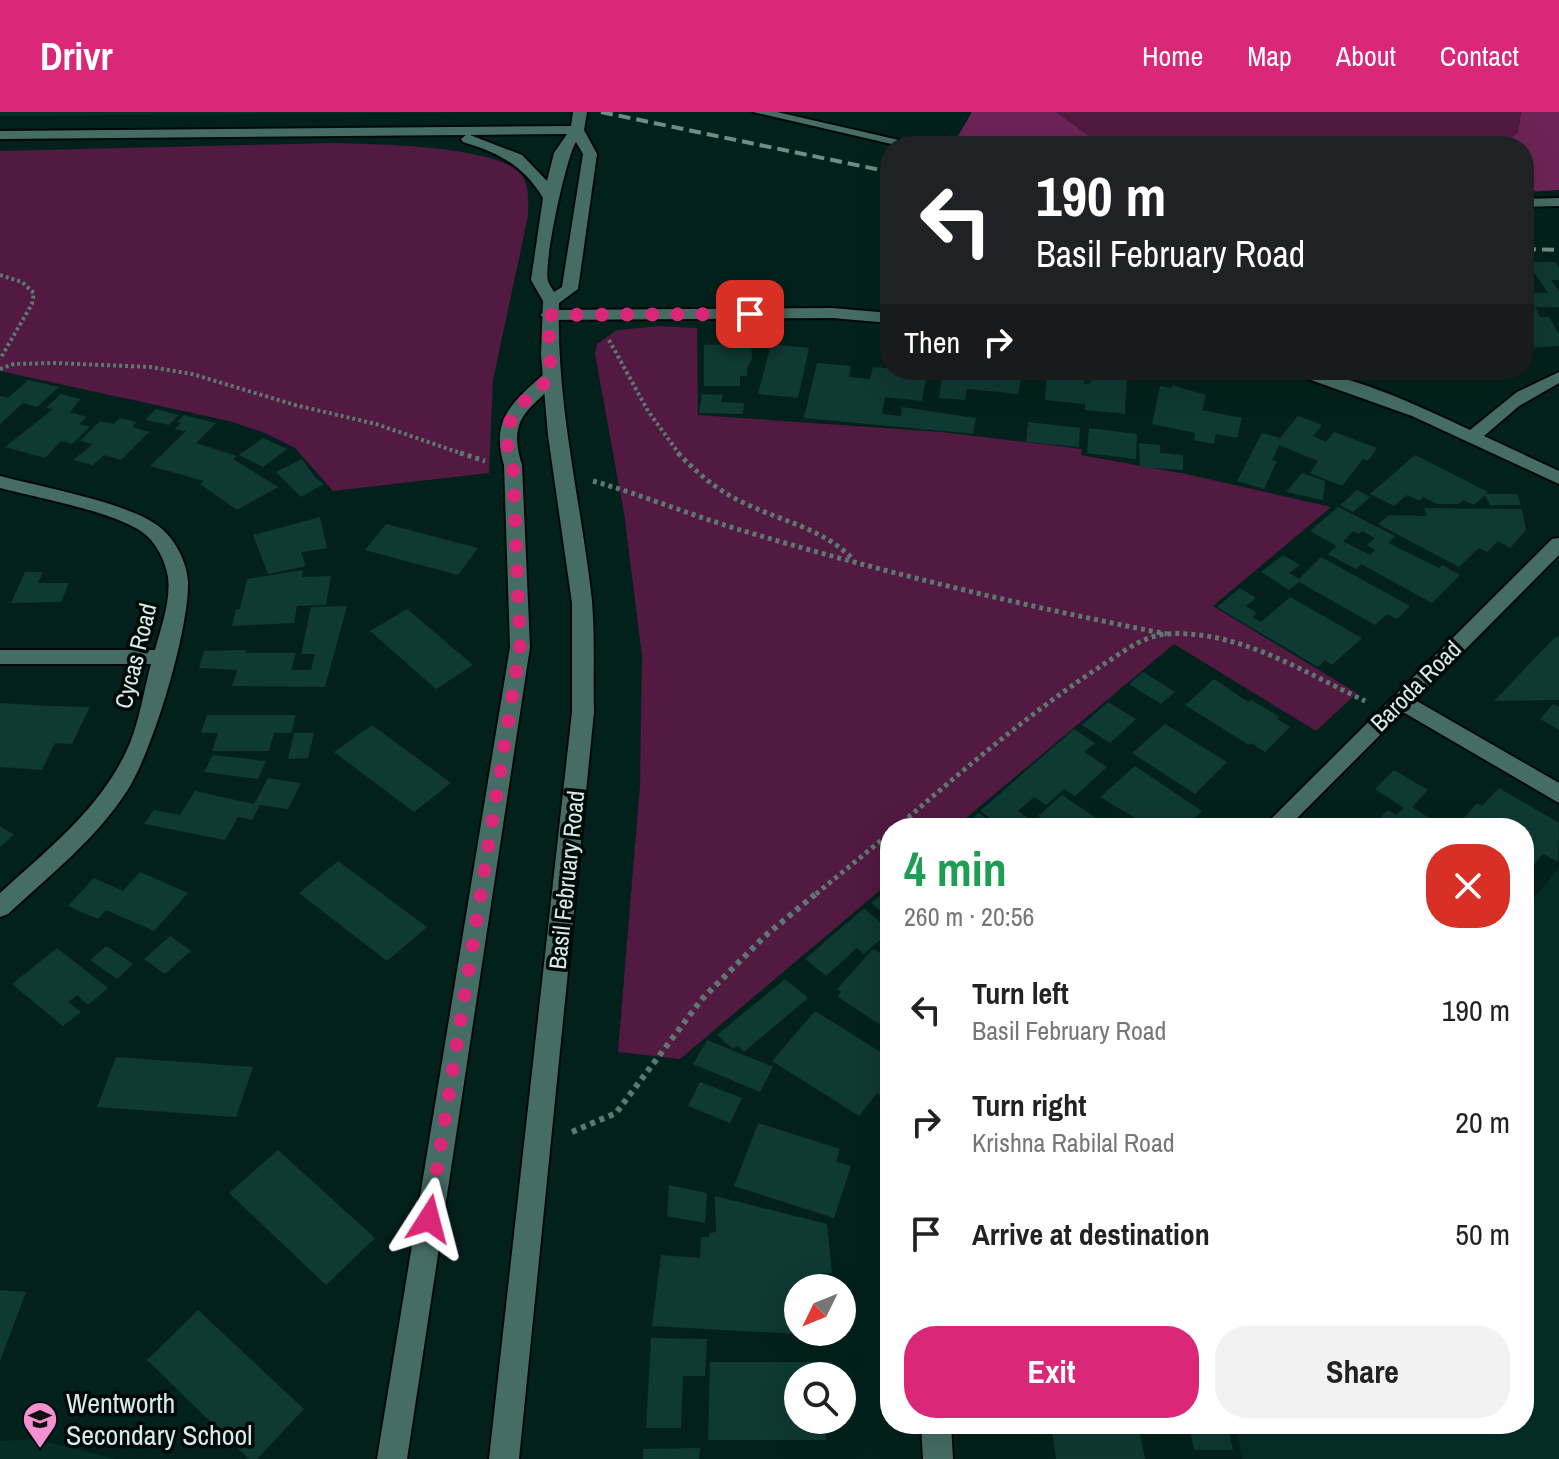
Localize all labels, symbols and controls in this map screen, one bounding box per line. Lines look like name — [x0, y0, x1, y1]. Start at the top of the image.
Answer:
text: Drivr — [40, 31, 113, 82]
text: Home — [1142, 37, 1203, 75]
text: Map — [1247, 37, 1292, 75]
text: About — [1336, 37, 1396, 75]
text: Contact — [1440, 37, 1519, 75]
text: 190 m — [1036, 158, 1166, 233]
icon: left — [904, 168, 1008, 272]
text: Basil February Road — [1036, 230, 1305, 278]
pin — [716, 280, 784, 348]
icon: arrive — [728, 292, 772, 336]
icon: right — [976, 320, 1020, 364]
text: Then — [904, 322, 960, 362]
street label: Cycas Road — [107, 600, 164, 712]
street label: Baroda Road — [1363, 633, 1468, 738]
street label: Basil February Road — [541, 789, 591, 971]
text: 4 min — [904, 836, 1007, 901]
button: close — [1426, 844, 1510, 928]
text: 260 m · 20:56 — [904, 899, 1034, 934]
text: Turn left — [972, 973, 1069, 1013]
icon: left — [904, 988, 948, 1032]
text: 190 m — [1442, 990, 1510, 1030]
text: Basil February Road — [972, 1013, 1166, 1048]
text: Turn right — [972, 1085, 1086, 1125]
icon: right — [904, 1100, 948, 1144]
text: 20 m — [1455, 1102, 1510, 1142]
text: Krishna Rabilal Road — [972, 1125, 1175, 1160]
position arrow — [387, 1177, 471, 1261]
icon: arrive — [904, 1212, 948, 1256]
text: Arrive at destination — [972, 1214, 1210, 1254]
text: 50 m — [1455, 1214, 1510, 1254]
north arrow — [784, 1274, 856, 1346]
map controls — [784, 1274, 856, 1434]
button: Exit — [904, 1326, 1199, 1418]
button: Share — [1215, 1326, 1510, 1418]
button: search — [784, 1362, 856, 1434]
place label: Wentworth Secondary School — [66, 1384, 252, 1454]
school or university icon: Wentworth Secondary School — [21, 1400, 59, 1450]

